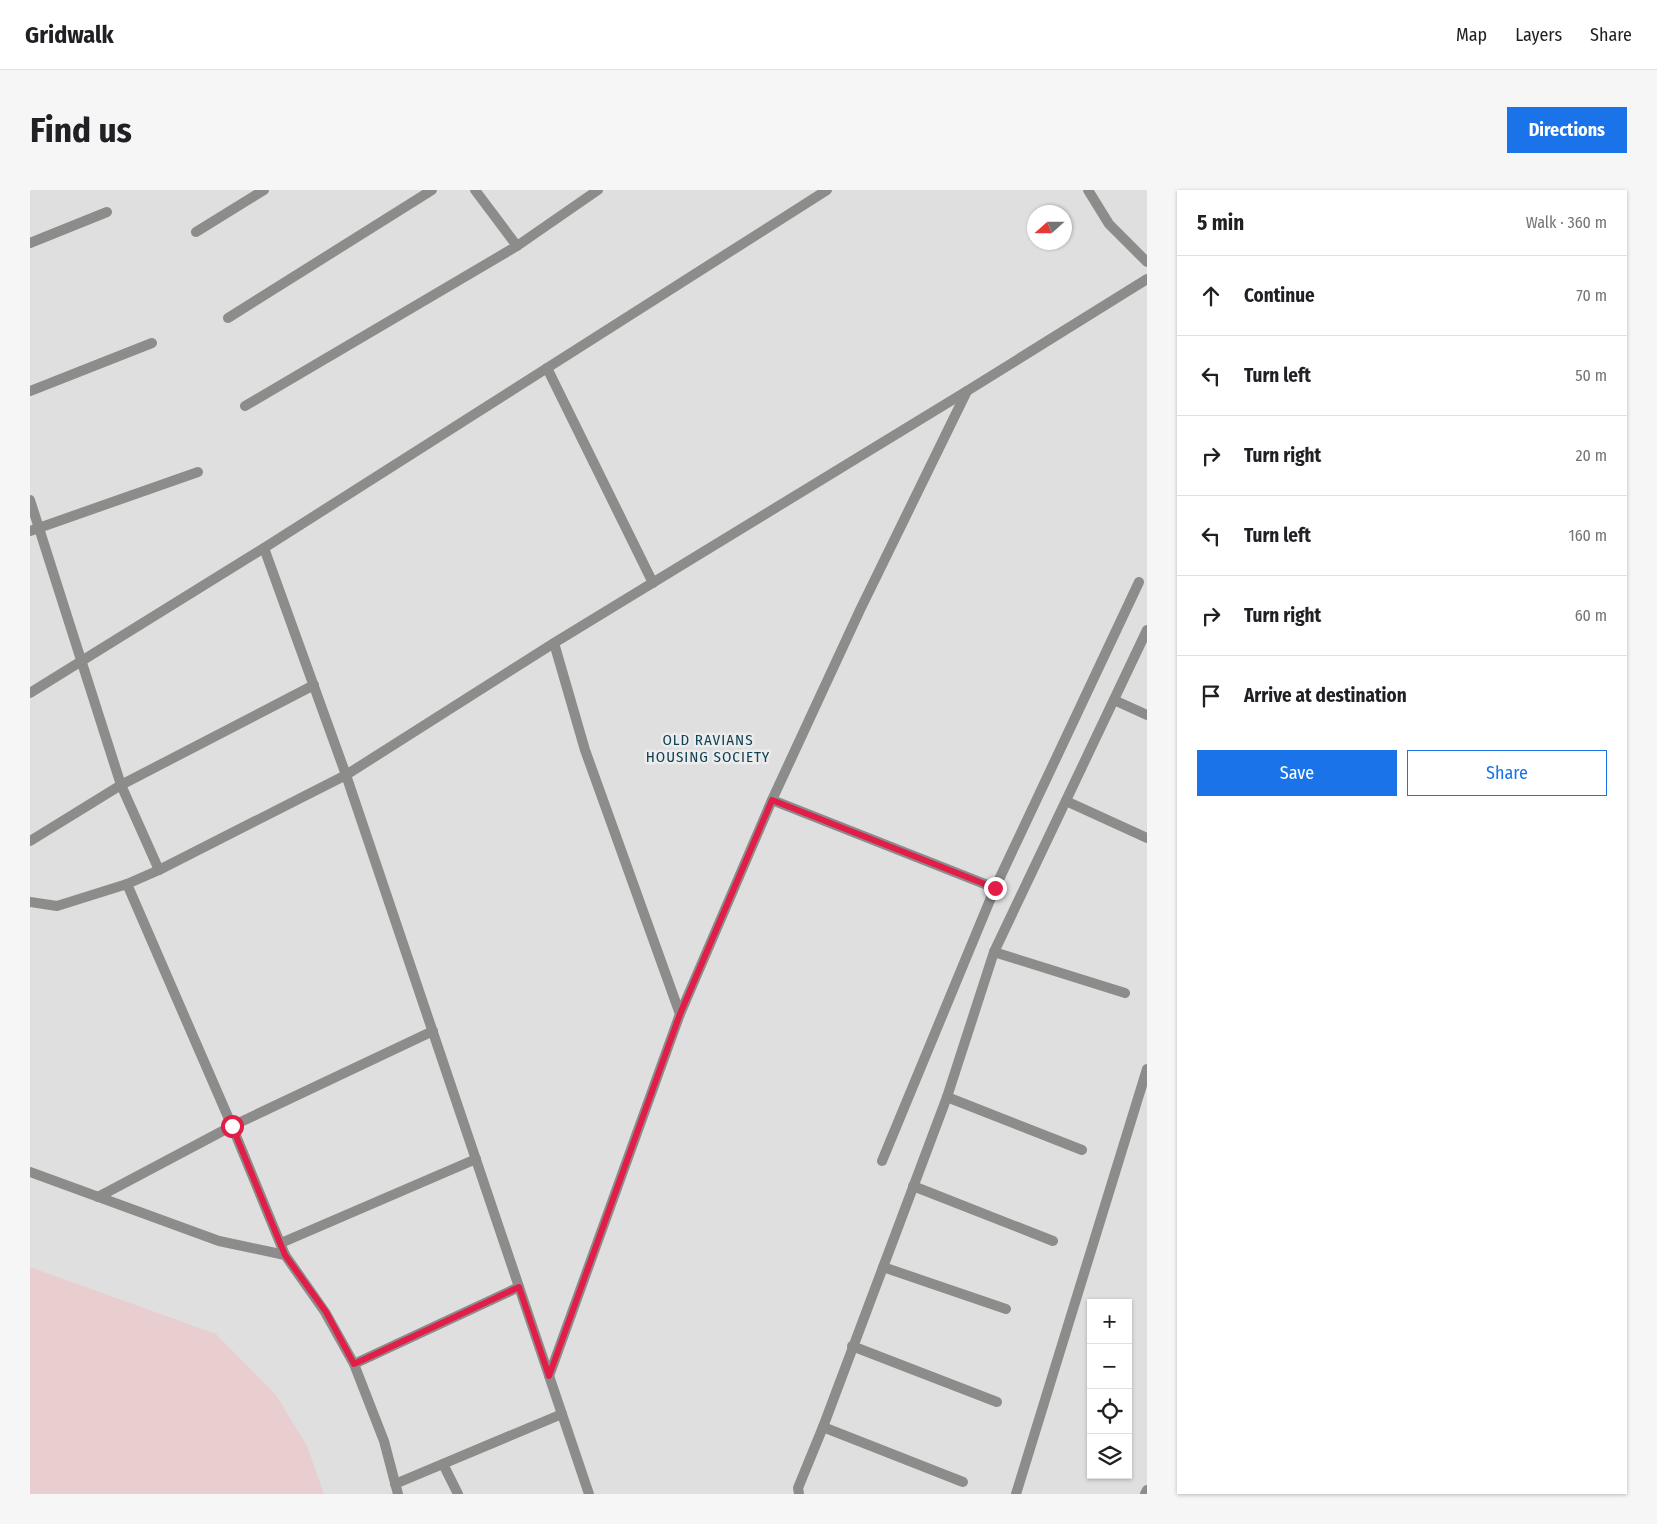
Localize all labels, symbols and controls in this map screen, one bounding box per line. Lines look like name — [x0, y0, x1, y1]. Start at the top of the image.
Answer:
text: Gridwalk — [25, 21, 114, 49]
text: Map — [1456, 24, 1487, 46]
text: Layers — [1515, 24, 1562, 46]
text: Share — [1590, 24, 1632, 46]
button: Directions — [1507, 107, 1627, 153]
text: Find us — [30, 109, 132, 151]
north arrow — [1027, 205, 1072, 250]
text: 5 min — [1197, 210, 1244, 236]
text: Walk · 360 m — [1526, 213, 1607, 232]
icon: ahead — [1197, 282, 1225, 310]
text: Continue — [1244, 284, 1315, 307]
text: 70 m — [1576, 286, 1607, 305]
icon: left — [1197, 362, 1225, 390]
text: Turn left — [1244, 364, 1311, 387]
text: 50 m — [1575, 366, 1607, 385]
icon: right — [1197, 442, 1225, 470]
text: Turn right — [1244, 444, 1321, 467]
text: 20 m — [1576, 446, 1607, 465]
icon: left — [1197, 522, 1225, 550]
text: Turn left — [1244, 524, 1311, 547]
text: 160 m — [1568, 526, 1607, 545]
icon: right — [1197, 602, 1225, 630]
text: Turn right — [1244, 604, 1321, 627]
text: 60 m — [1575, 606, 1607, 625]
icon: arrive — [1197, 682, 1225, 710]
text: Arrive at destination — [1244, 684, 1407, 707]
district label: OLD RAVIANS HOUSING SOCIETY — [646, 731, 770, 766]
button: Save — [1197, 750, 1397, 796]
button: Share — [1407, 750, 1607, 796]
route end — [984, 877, 1007, 900]
route start — [221, 1115, 244, 1138]
map controls — [1087, 1299, 1132, 1479]
button: + — [1087, 1299, 1132, 1344]
button: − — [1087, 1344, 1132, 1389]
button: locate — [1087, 1389, 1132, 1434]
button: layers — [1087, 1434, 1132, 1479]

